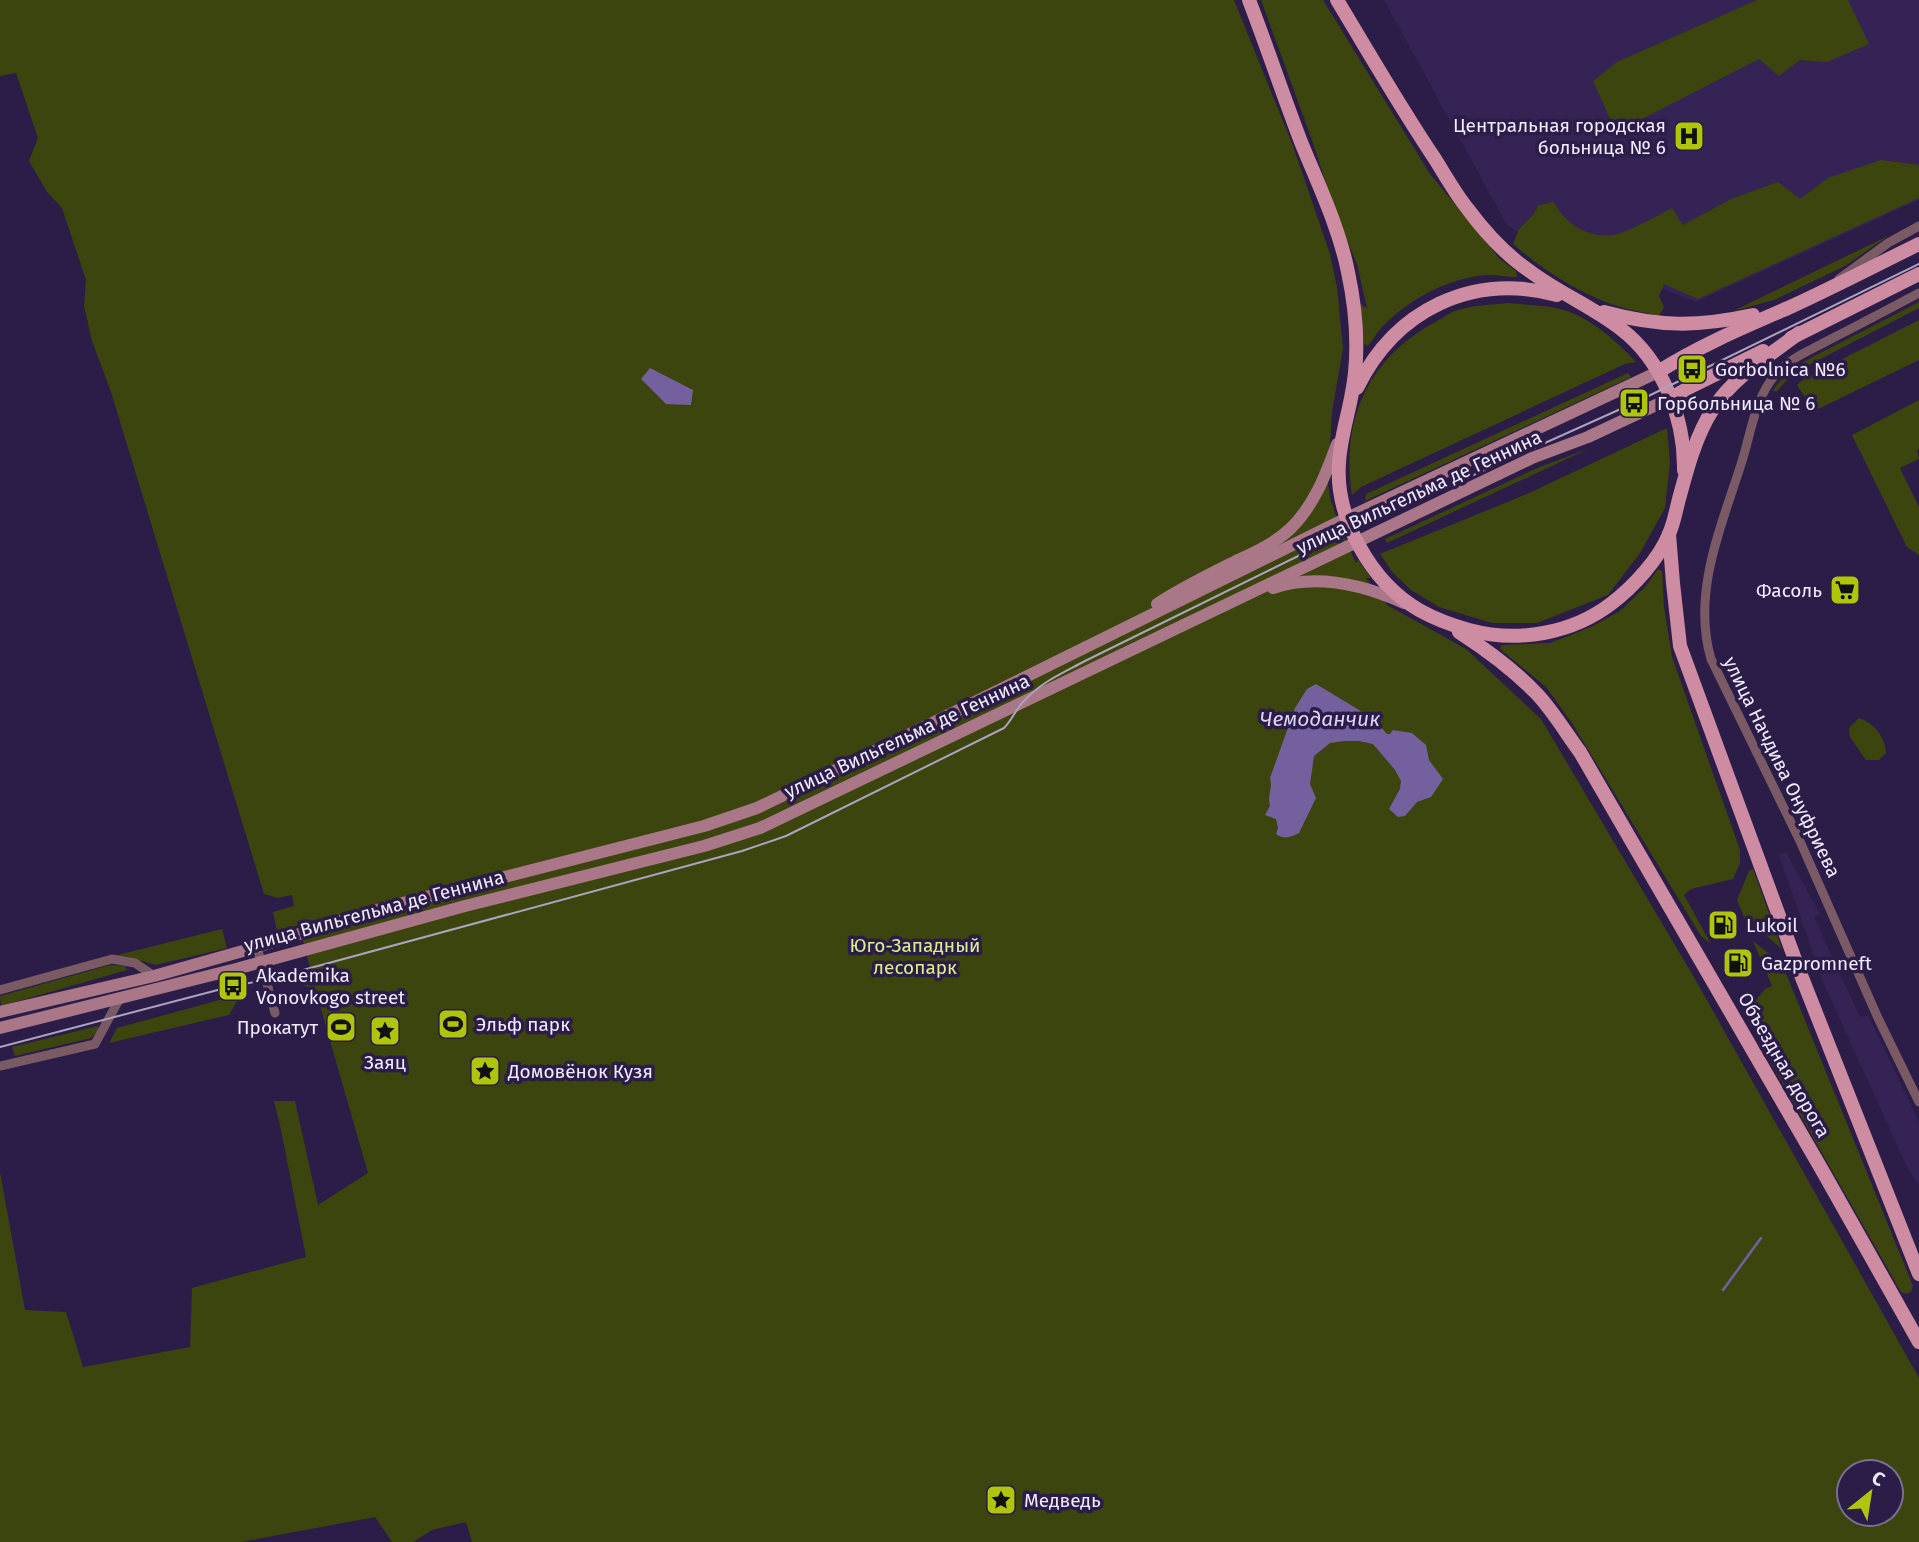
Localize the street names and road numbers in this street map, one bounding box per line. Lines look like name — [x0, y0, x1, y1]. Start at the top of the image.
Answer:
street label: улица Вильгельма де Геннина — [1293, 425, 1545, 559]
street label: улица Начдива Онуфриева — [1718, 653, 1846, 881]
street label: улица Вильгельма де Геннина — [781, 669, 1033, 803]
street label: улица Вильгельма де Геннина — [242, 865, 506, 957]
street label: Объездная дорога — [1733, 988, 1835, 1142]

